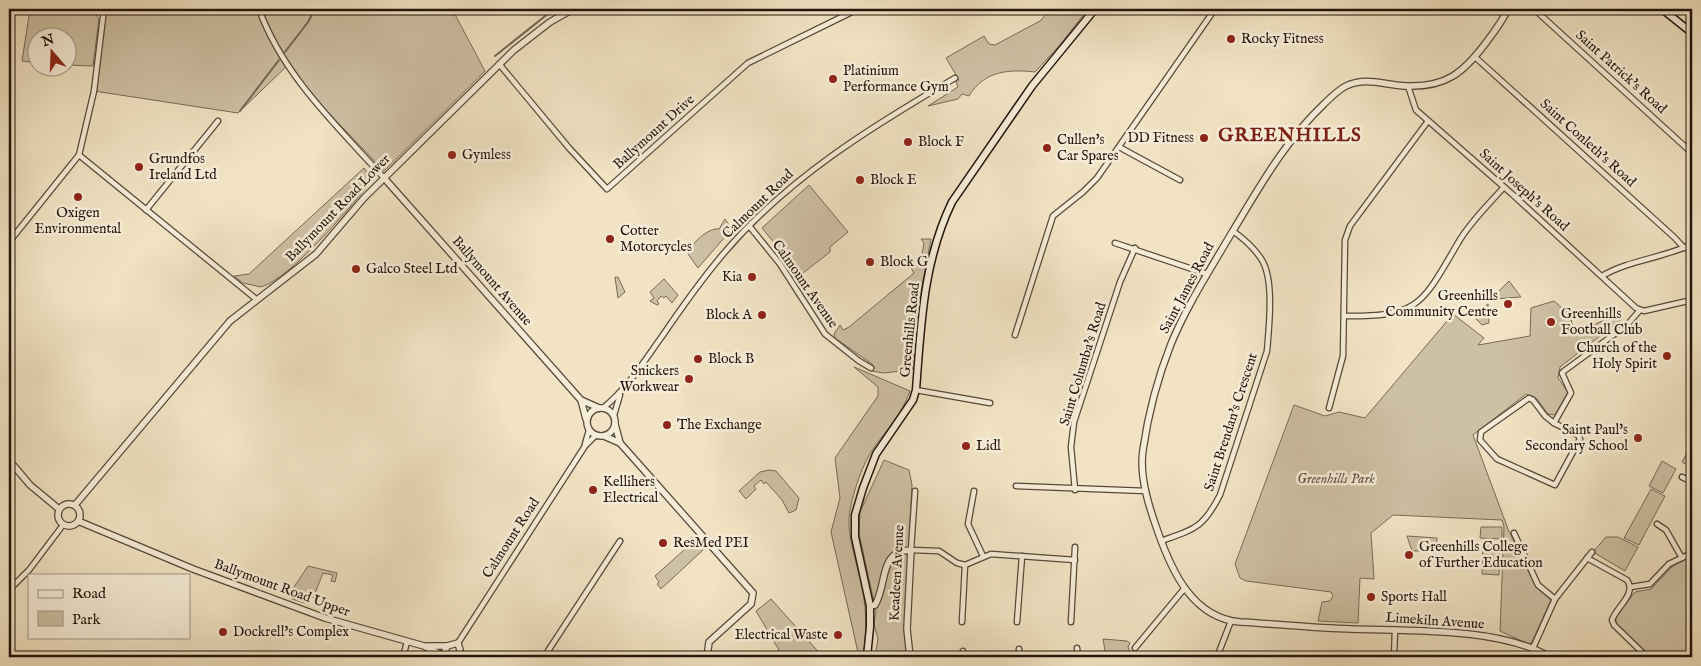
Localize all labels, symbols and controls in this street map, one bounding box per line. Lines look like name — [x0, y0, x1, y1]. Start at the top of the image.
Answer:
street label: Saint Patrick's Road — [1572, 26, 1671, 118]
north arrow — [28, 28, 78, 78]
text: N — [38, 30, 57, 51]
place label: Rocky Fitness — [1241, 30, 1324, 48]
marker: Rocky Fitness — [1225, 33, 1237, 45]
place label: Platinium Performance Gym — [843, 62, 949, 96]
marker: Platinium Performance Gym — [827, 73, 839, 85]
street label: Ballymount Drive — [610, 90, 699, 173]
street label: Saint Conleth's Road — [1536, 95, 1640, 191]
district label: GREENHILLS — [1218, 124, 1362, 148]
place label: DD Fitness — [1128, 129, 1194, 147]
place label: Cullen's Car Spares — [1057, 131, 1119, 165]
marker: DD Fitness — [1198, 132, 1210, 144]
place label: Block F — [918, 133, 964, 151]
marker: Block F — [902, 136, 914, 148]
marker: Cullen's Car Spares — [1041, 142, 1053, 154]
street label: Saint Joseph's Road — [1475, 145, 1573, 235]
place label: Gymless — [462, 146, 511, 164]
marker: Gymless — [446, 149, 458, 161]
place label: Grundfos Ireland Ltd — [149, 150, 217, 184]
street label: Ballymount Road Lower — [282, 150, 394, 266]
marker: Grundfos Ireland Ltd — [133, 161, 145, 173]
street label: Calmount Road — [719, 165, 798, 243]
place label: Block E — [870, 171, 917, 189]
marker: Block E — [854, 174, 866, 186]
marker: Oxigen Environmental — [72, 191, 84, 203]
place label: Oxigen Environmental — [35, 204, 121, 238]
place label: Cotter Motorcycles — [620, 222, 692, 256]
street label: Ballymount Avenue — [448, 232, 536, 330]
marker: Cotter Motorcycles — [604, 233, 616, 245]
street label: Calmount Avenue — [768, 236, 842, 332]
street label: Saint James Road — [1155, 239, 1219, 337]
place label: Block G — [880, 253, 929, 271]
marker: Block G — [864, 256, 876, 268]
place label: Galco Steel Ltd — [366, 260, 458, 278]
marker: Galco Steel Ltd — [350, 263, 362, 275]
place label: Kia — [722, 268, 743, 286]
marker: Kia — [746, 271, 758, 283]
street label: Greenhills Road — [896, 281, 924, 378]
place label: Greenhills Community Centre — [1386, 287, 1499, 321]
marker: Greenhills Community Centre — [1502, 298, 1514, 310]
street label: Saint Columba's Road — [1056, 299, 1111, 428]
place label: Greenhills Football Club — [1561, 305, 1642, 339]
place label: Block A — [705, 306, 753, 324]
marker: Block A — [756, 309, 768, 321]
marker: Greenhills Football Club — [1545, 316, 1557, 328]
place label: Church of the Holy Spirit — [1576, 339, 1658, 373]
place label: Block B — [708, 350, 754, 368]
street label: Saint Brendan's Crescent — [1200, 350, 1262, 493]
marker: Church of the Holy Spirit — [1661, 350, 1673, 362]
marker: Block B — [692, 353, 704, 365]
place label: Snickers Workwear — [620, 362, 679, 396]
marker: Snickers Workwear — [683, 373, 695, 385]
place label: The Exchange — [677, 416, 762, 434]
marker: The Exchange — [661, 419, 673, 431]
place label: Saint Paul's Secondary School — [1525, 421, 1628, 455]
marker: Saint Paul's Secondary School — [1632, 432, 1644, 444]
place label: Lidl — [976, 437, 1001, 455]
marker: Lidl — [960, 440, 972, 452]
park label: Greenhills Park — [1297, 470, 1375, 488]
place label: Kellihers Electrical — [603, 473, 659, 507]
marker: Kellihers Electrical — [587, 484, 599, 496]
street label: Calmount Road — [478, 494, 544, 582]
street label: Keadeen Avenue — [885, 524, 909, 622]
place label: ResMed PEI — [673, 534, 749, 552]
marker: ResMed PEI — [657, 537, 669, 549]
place label: Greenhills College of Further Education — [1419, 538, 1543, 572]
marker: Greenhills College of Further Education — [1403, 549, 1415, 561]
street label: Ballymount Road Upper — [212, 555, 352, 621]
legend — [28, 574, 190, 638]
text: Road — [72, 584, 107, 603]
place label: Sports Hall — [1381, 588, 1447, 606]
marker: Sports Hall — [1365, 591, 1377, 603]
street label: Limekiln Avenue — [1385, 609, 1486, 633]
text: Park — [72, 610, 102, 629]
place label: Dockrell's Complex — [233, 623, 349, 641]
marker: Dockrell's Complex — [217, 626, 229, 638]
place label: Electrical Waste — [735, 626, 829, 644]
marker: Electrical Waste — [832, 629, 844, 641]

